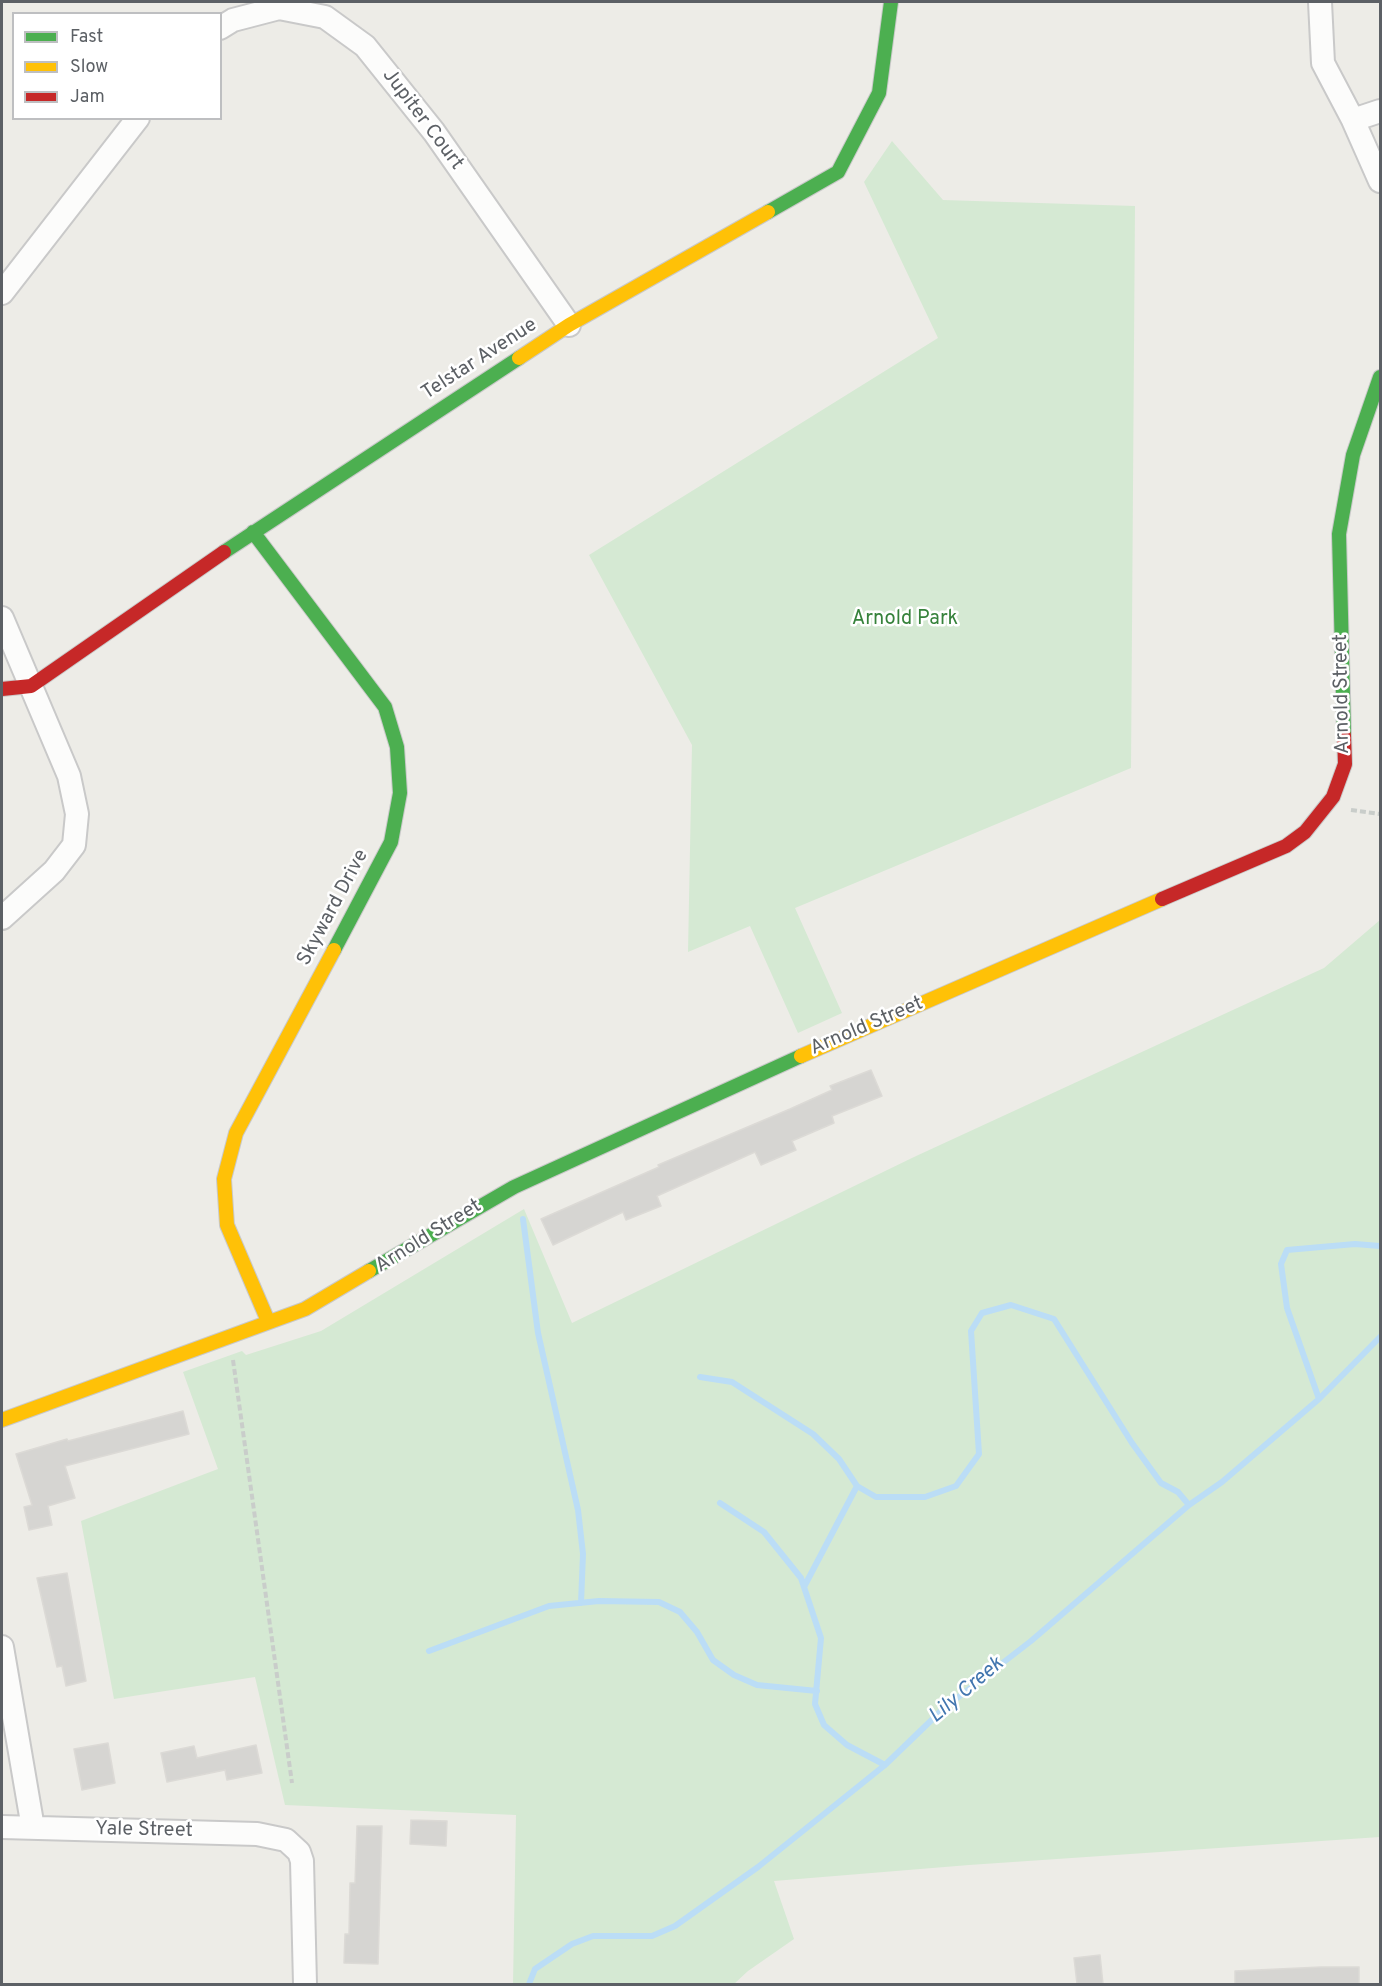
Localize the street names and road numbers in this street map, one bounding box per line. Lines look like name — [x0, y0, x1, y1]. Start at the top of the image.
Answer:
street label: Jupiter Court — [376, 65, 468, 175]
street label: Telstar Avenue — [418, 314, 542, 406]
street label: Arnold Street — [1330, 634, 1356, 754]
street label: Skyward Drive — [293, 846, 375, 970]
street label: Arnold Street — [807, 992, 927, 1062]
street label: Arnold Street — [372, 1195, 486, 1279]
street label: Yale Street — [95, 1818, 193, 1844]

